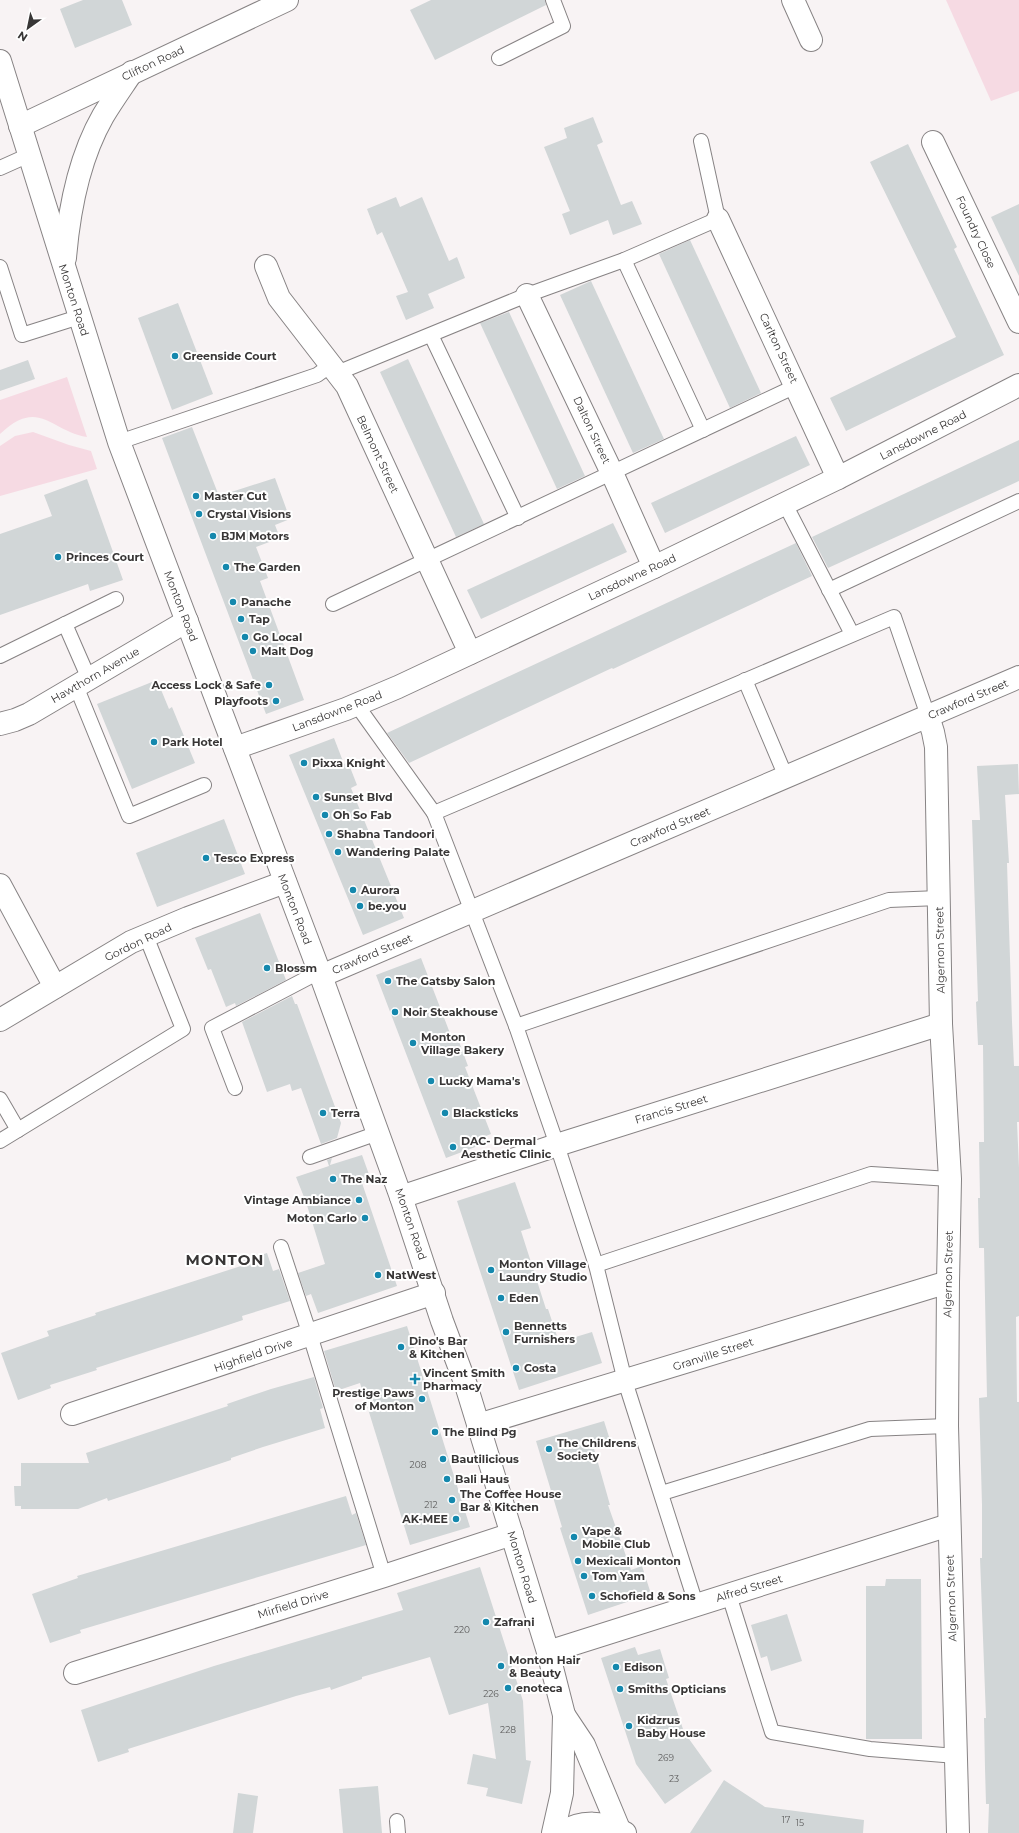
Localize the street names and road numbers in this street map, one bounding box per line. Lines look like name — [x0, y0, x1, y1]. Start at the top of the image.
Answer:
street label: Clifton Road — [119, 42, 187, 84]
street label: Foundry Close — [953, 193, 999, 271]
street label: Monton Road — [56, 262, 92, 338]
street label: Carlton Street — [757, 311, 802, 386]
street label: Dalton Street — [570, 394, 614, 467]
street label: Lansdowne Road — [877, 407, 969, 463]
street label: Belmont Street — [354, 413, 402, 496]
street label: Lansdowne Road — [586, 551, 678, 603]
street label: Monton Road — [161, 568, 201, 644]
street label: Hawthorn Avenue — [48, 644, 142, 706]
street label: Crawford Street — [926, 676, 1011, 722]
street label: Lansdowne Road — [290, 687, 384, 735]
street label: Crawford Street — [628, 804, 713, 850]
street label: Monton Road — [275, 871, 315, 947]
street label: Algernon Street — [932, 906, 948, 994]
street label: Gordon Road — [102, 920, 174, 964]
street label: Crawford Street — [330, 931, 415, 977]
street label: Francis Street — [633, 1091, 710, 1127]
street label: Monton Road — [392, 1186, 430, 1262]
street label: Algernon Street — [940, 1230, 956, 1318]
street label: Granville Street — [671, 1334, 756, 1374]
street label: Highfield Drive — [212, 1335, 295, 1375]
street label: Monton Road — [504, 1529, 540, 1605]
street label: Algernon Street — [942, 1554, 960, 1642]
street label: Alfred Street — [714, 1571, 785, 1605]
street label: Mirfield Drive — [256, 1586, 331, 1621]

